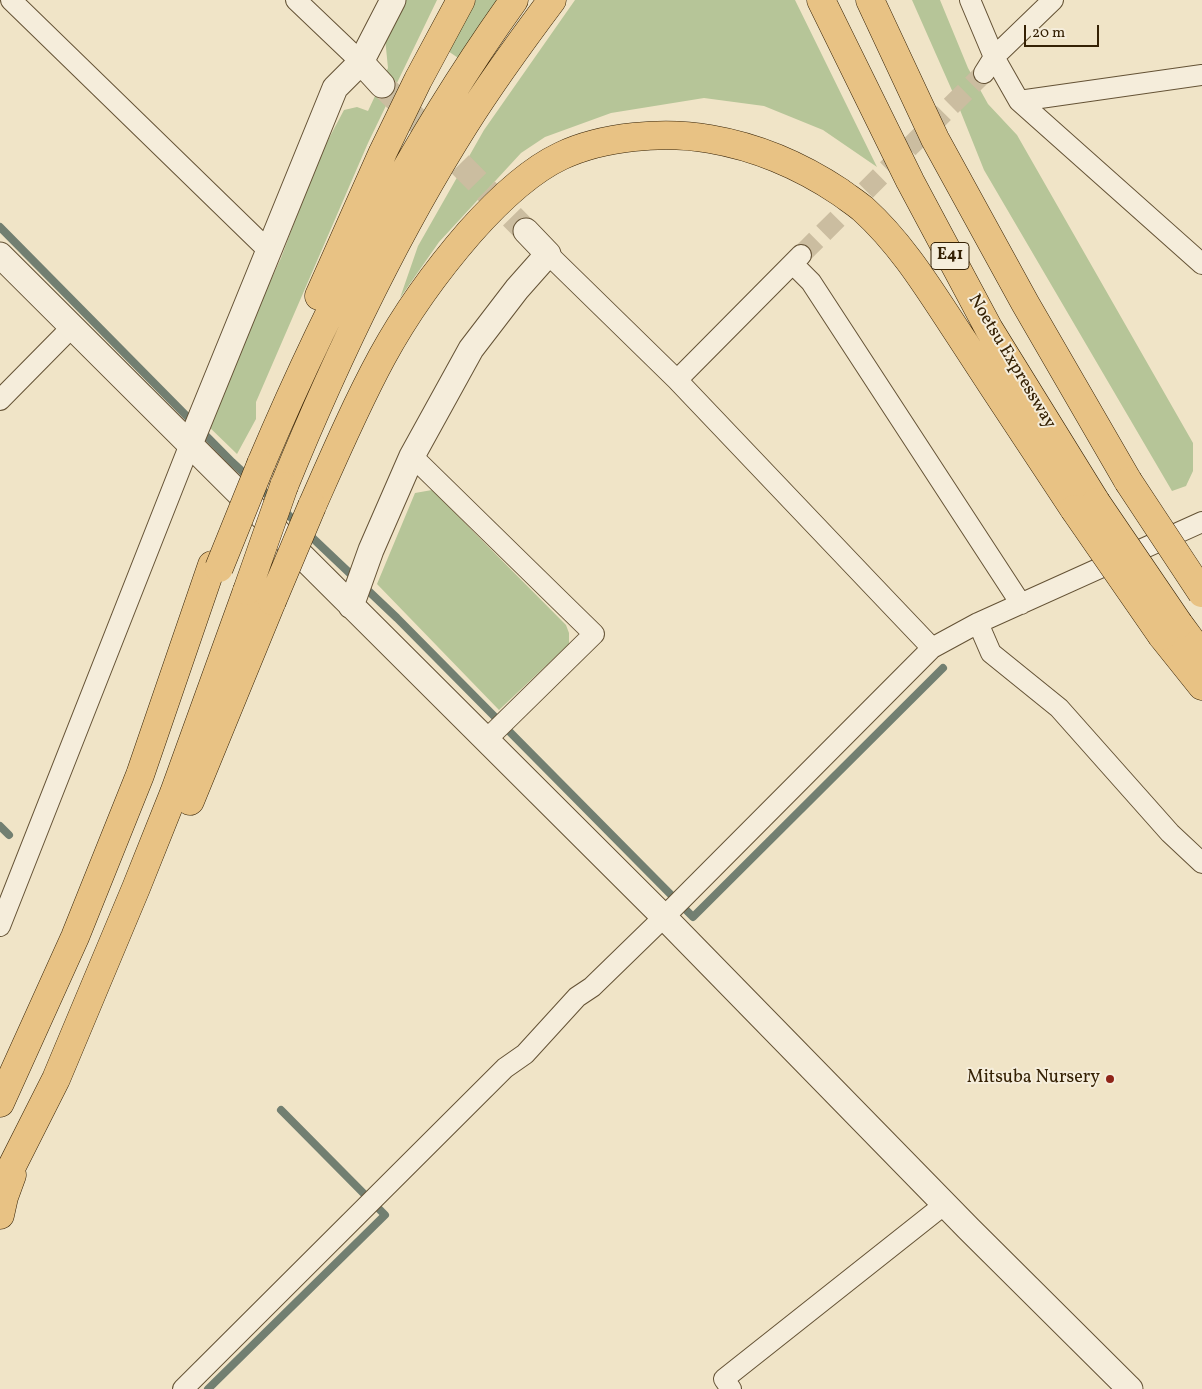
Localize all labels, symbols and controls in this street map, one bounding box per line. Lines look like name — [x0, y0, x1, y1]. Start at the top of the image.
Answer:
scale bar — [1027, 15, 1102, 47]
text: 20 m — [1032, 23, 1065, 44]
road number: E41 — [931, 242, 969, 270]
street label: Noetsu Expressway — [962, 291, 1060, 433]
place label: Mitsuba Nursery — [967, 1068, 1100, 1090]
marker: Mitsuba Nursery — [1104, 1073, 1116, 1085]

